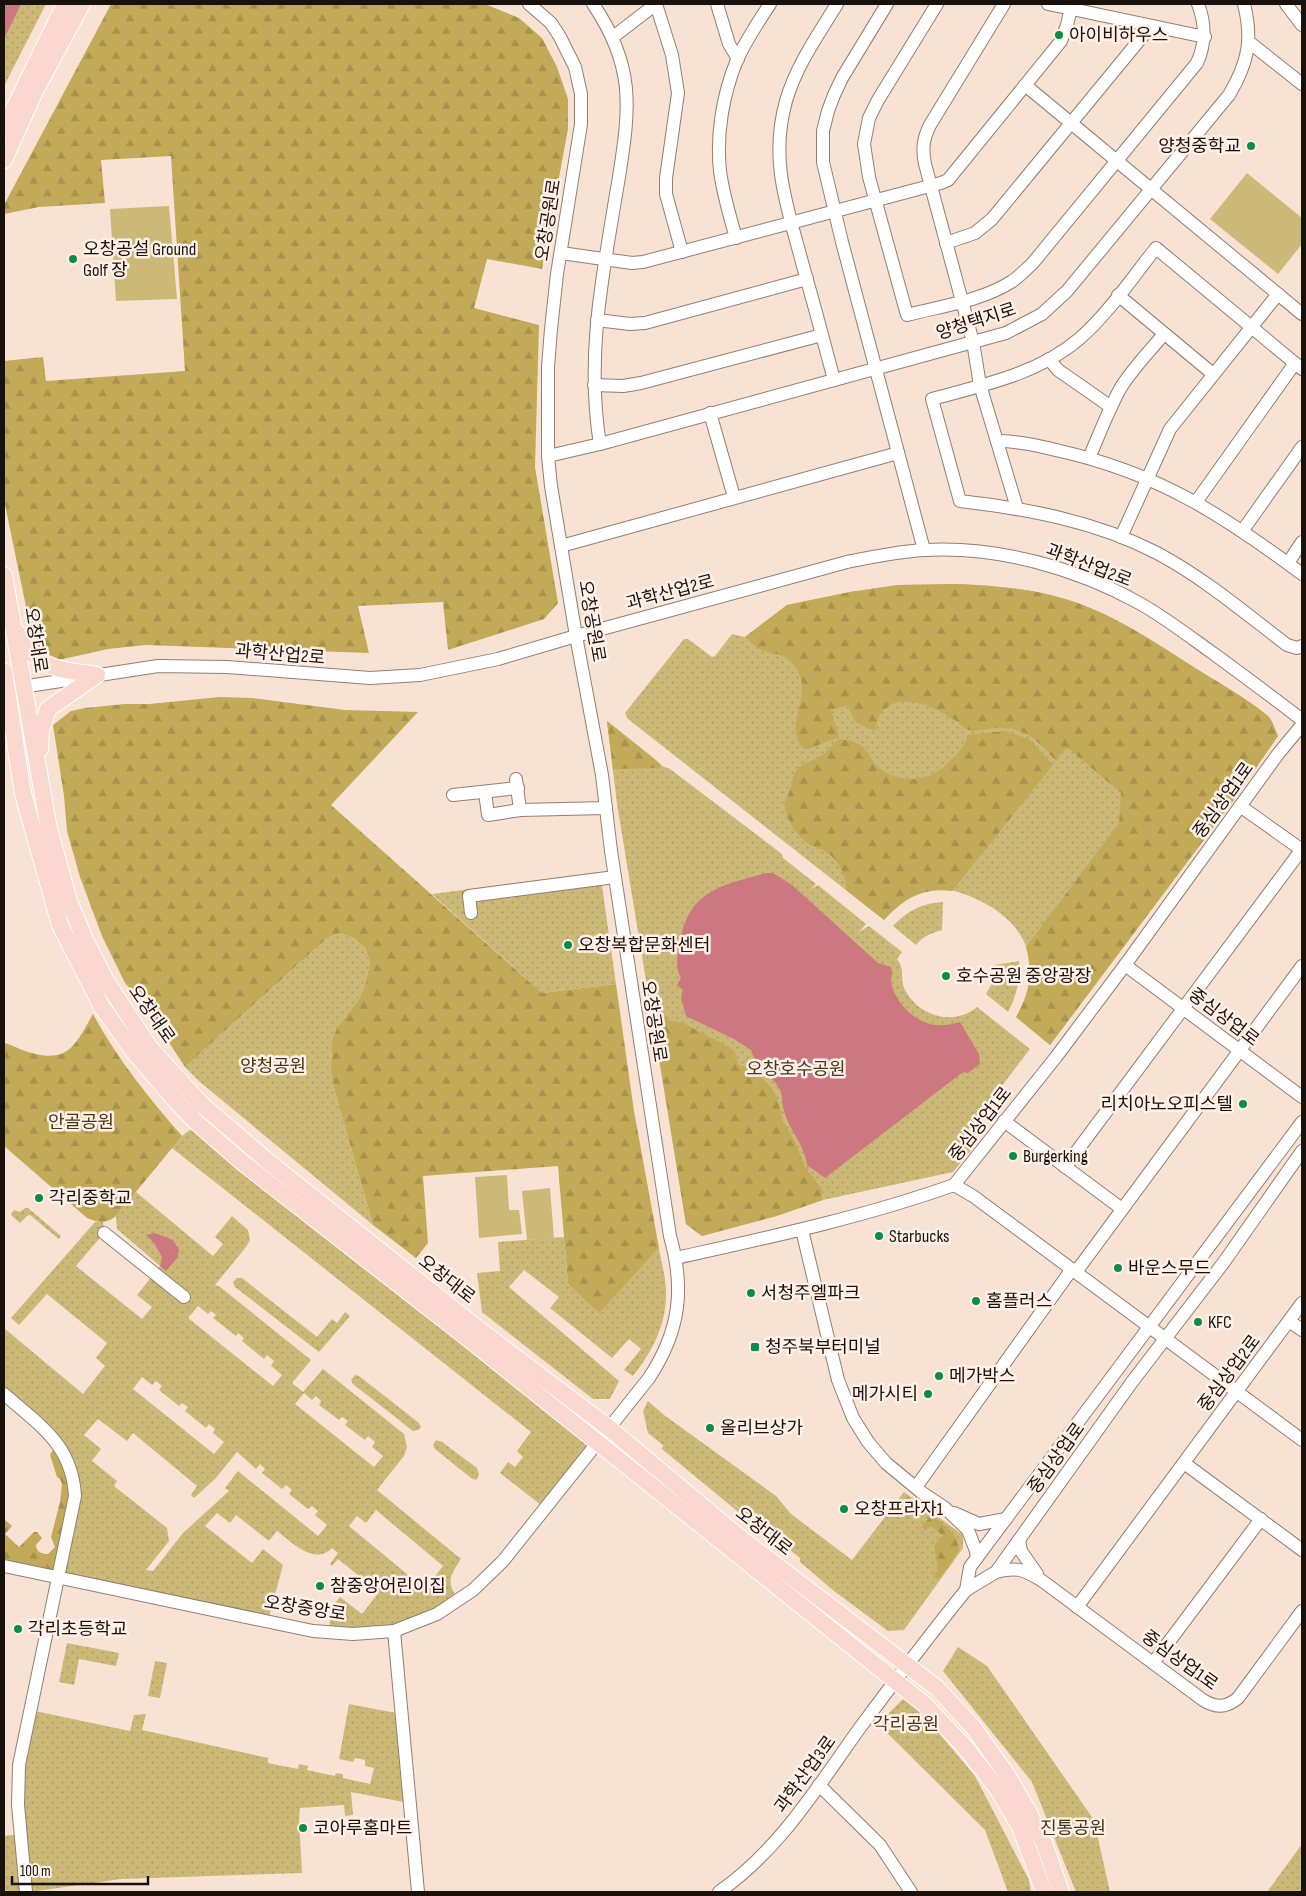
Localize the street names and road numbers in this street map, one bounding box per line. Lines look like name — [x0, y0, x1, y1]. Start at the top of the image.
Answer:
street label: 오창공원로 — [532, 178, 565, 263]
street label: 양청택지로 — [934, 299, 1019, 344]
street label: 과학산업2로 — [1043, 539, 1135, 591]
street label: 과학산업2로 — [624, 571, 716, 614]
street label: 오창공원로 — [574, 578, 609, 664]
street label: 오창대로 — [20, 606, 51, 674]
street label: 과학산업2로 — [234, 640, 326, 669]
street label: 중심상업1로 — [1189, 758, 1258, 843]
street label: 오창공원로 — [637, 979, 670, 1064]
street label: 오창대로 — [124, 981, 179, 1047]
street label: 중심상업로 — [1184, 984, 1263, 1051]
street label: 중심상업1로 — [945, 1083, 1016, 1166]
street label: 오창대로 — [414, 1251, 479, 1308]
street label: 중심상업2로 — [1194, 1331, 1265, 1416]
street label: 중심상업로 — [1024, 1419, 1089, 1498]
street label: 오창대로 — [731, 1503, 796, 1560]
street label: 오창중앙로 — [262, 1592, 347, 1625]
street label: 중심상업1로 — [1137, 1626, 1222, 1695]
street label: 과학산업3로 — [770, 1732, 840, 1817]

